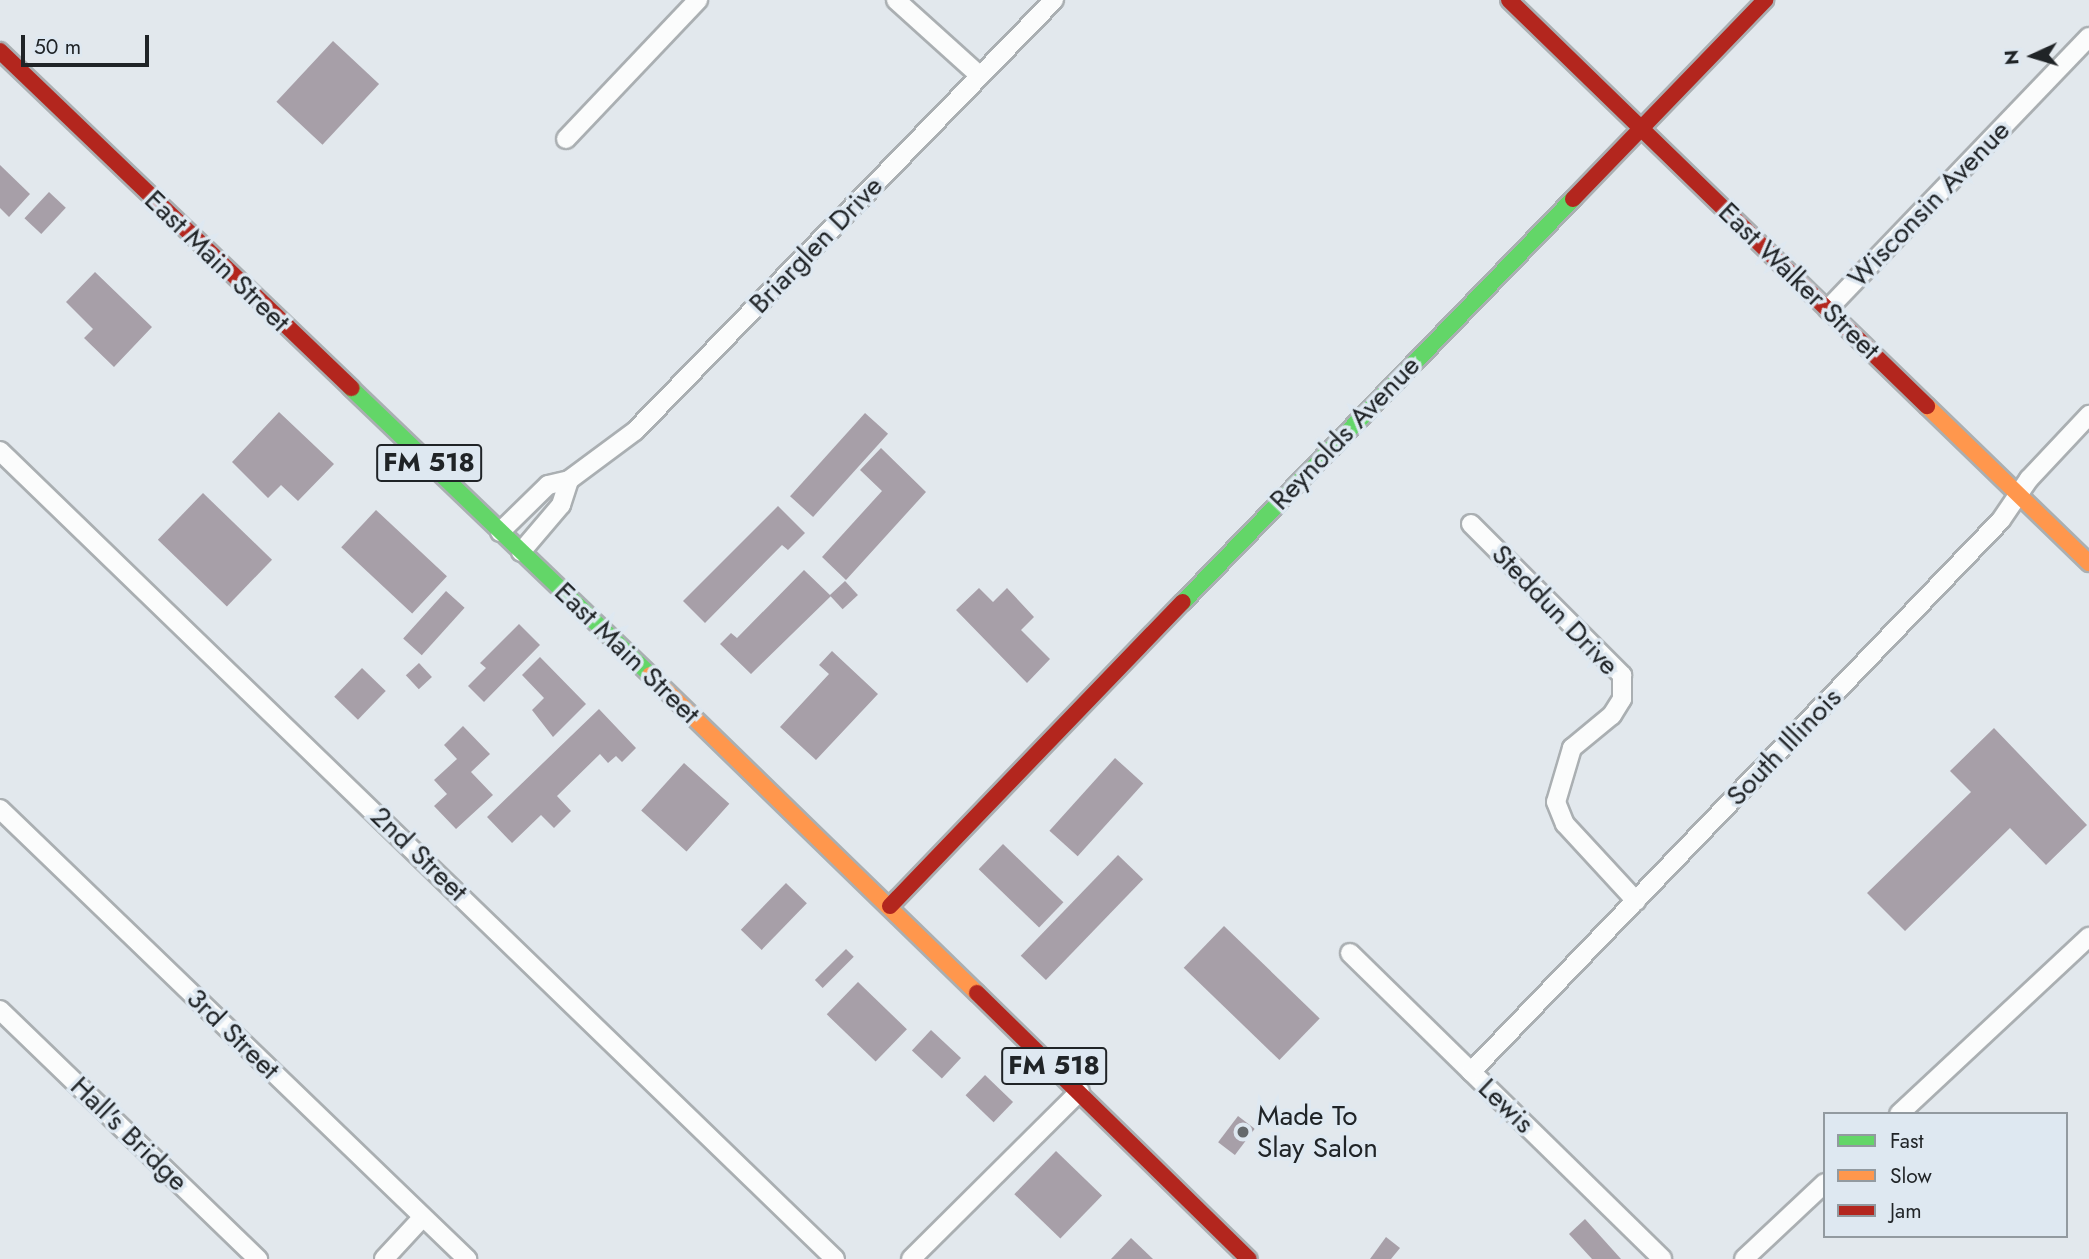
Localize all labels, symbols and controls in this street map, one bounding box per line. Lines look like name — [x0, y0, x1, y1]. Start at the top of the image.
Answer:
scale bar — [24, 21, 152, 65]
north arrow — [1998, 21, 2068, 91]
text: 50 m — [34, 32, 81, 62]
text: N — [1998, 49, 2026, 66]
street label: Wisconsin Avenue — [1841, 114, 2017, 294]
street label: Briarglen Drive — [742, 170, 890, 320]
street label: East Main Street — [137, 183, 297, 339]
street label: East Walker Street — [1711, 196, 1887, 366]
street label: Reynolds Avenue — [1263, 349, 1427, 517]
road number: FM 518 — [375, 440, 483, 485]
street label: Steddun Drive — [1484, 538, 1626, 682]
street label: East Main Street — [547, 575, 707, 731]
street label: South Illinois — [1720, 681, 1848, 813]
street label: 2nd Street — [364, 800, 474, 908]
street label: 3rd Street — [180, 982, 286, 1086]
road number: FM 518 — [1000, 1044, 1108, 1088]
street label: Hall's Bridge — [63, 1070, 195, 1198]
street label: Lewis — [1471, 1072, 1541, 1140]
place label: Made To Slay Salon — [1257, 1099, 1378, 1165]
legend — [1823, 1112, 2068, 1238]
marker: Made To Slay Salon — [1235, 1124, 1251, 1140]
text: Fast — [1890, 1126, 1923, 1156]
text: Slow — [1890, 1161, 1932, 1191]
text: Jam — [1890, 1196, 1922, 1226]

